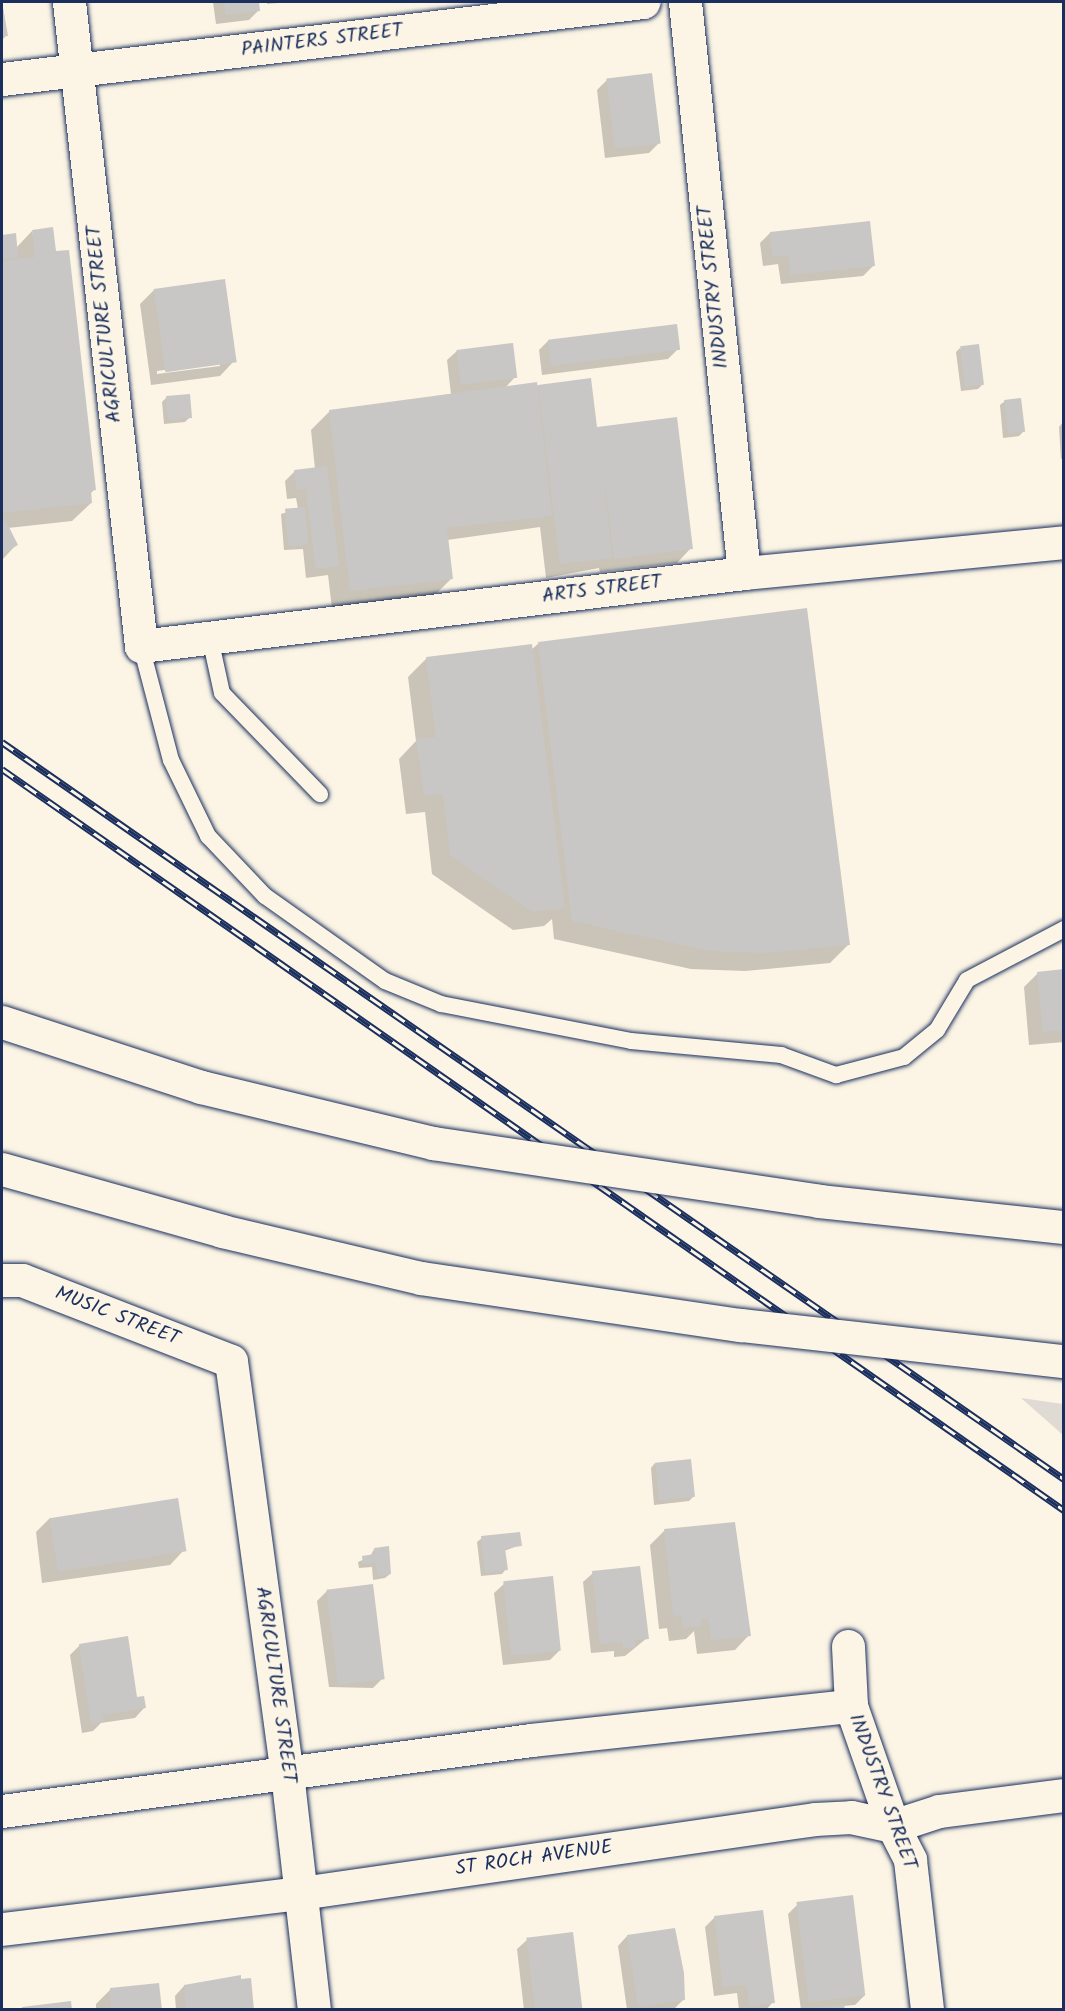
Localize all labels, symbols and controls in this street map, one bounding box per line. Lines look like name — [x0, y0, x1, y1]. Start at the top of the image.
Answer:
street label: PAINTERS STREET — [240, 19, 404, 63]
street label: INDUSTRY STREET — [693, 204, 735, 370]
street label: AGRICULTURE STREET — [83, 224, 127, 424]
street label: ARTS STREET — [541, 571, 663, 609]
street label: MUSIC STREET — [51, 1282, 183, 1352]
street label: AGRICULTURE STREET — [249, 1585, 301, 1785]
street label: INDUSTRY STREET — [843, 1711, 921, 1873]
street label: ST ROCH AVENUE — [454, 1836, 614, 1882]

